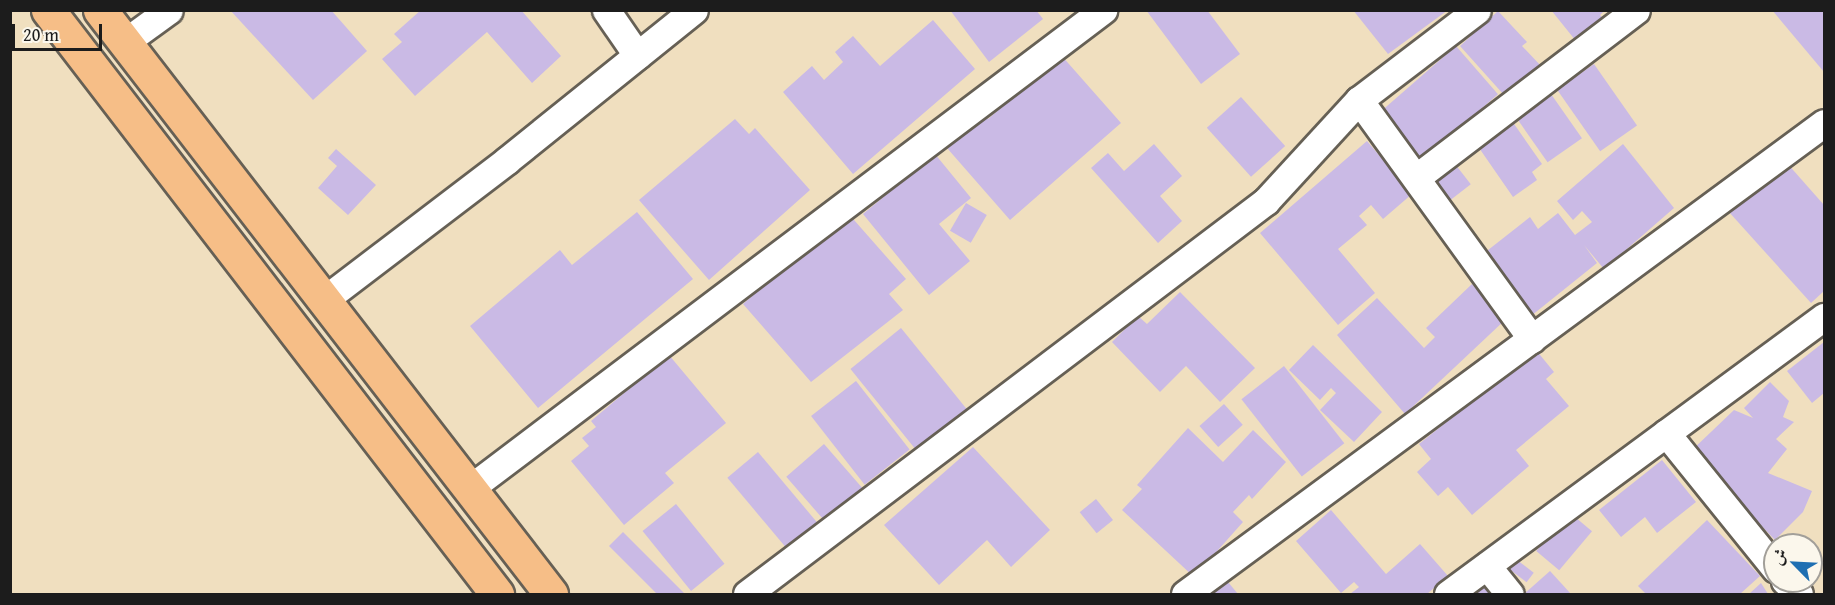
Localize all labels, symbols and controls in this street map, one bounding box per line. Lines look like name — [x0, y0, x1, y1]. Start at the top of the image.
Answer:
scale bar — [15, 12, 105, 50]
text: 20 m — [23, 21, 59, 48]
north arrow — [1763, 533, 1823, 593]
text: ش — [1764, 544, 1793, 569]

